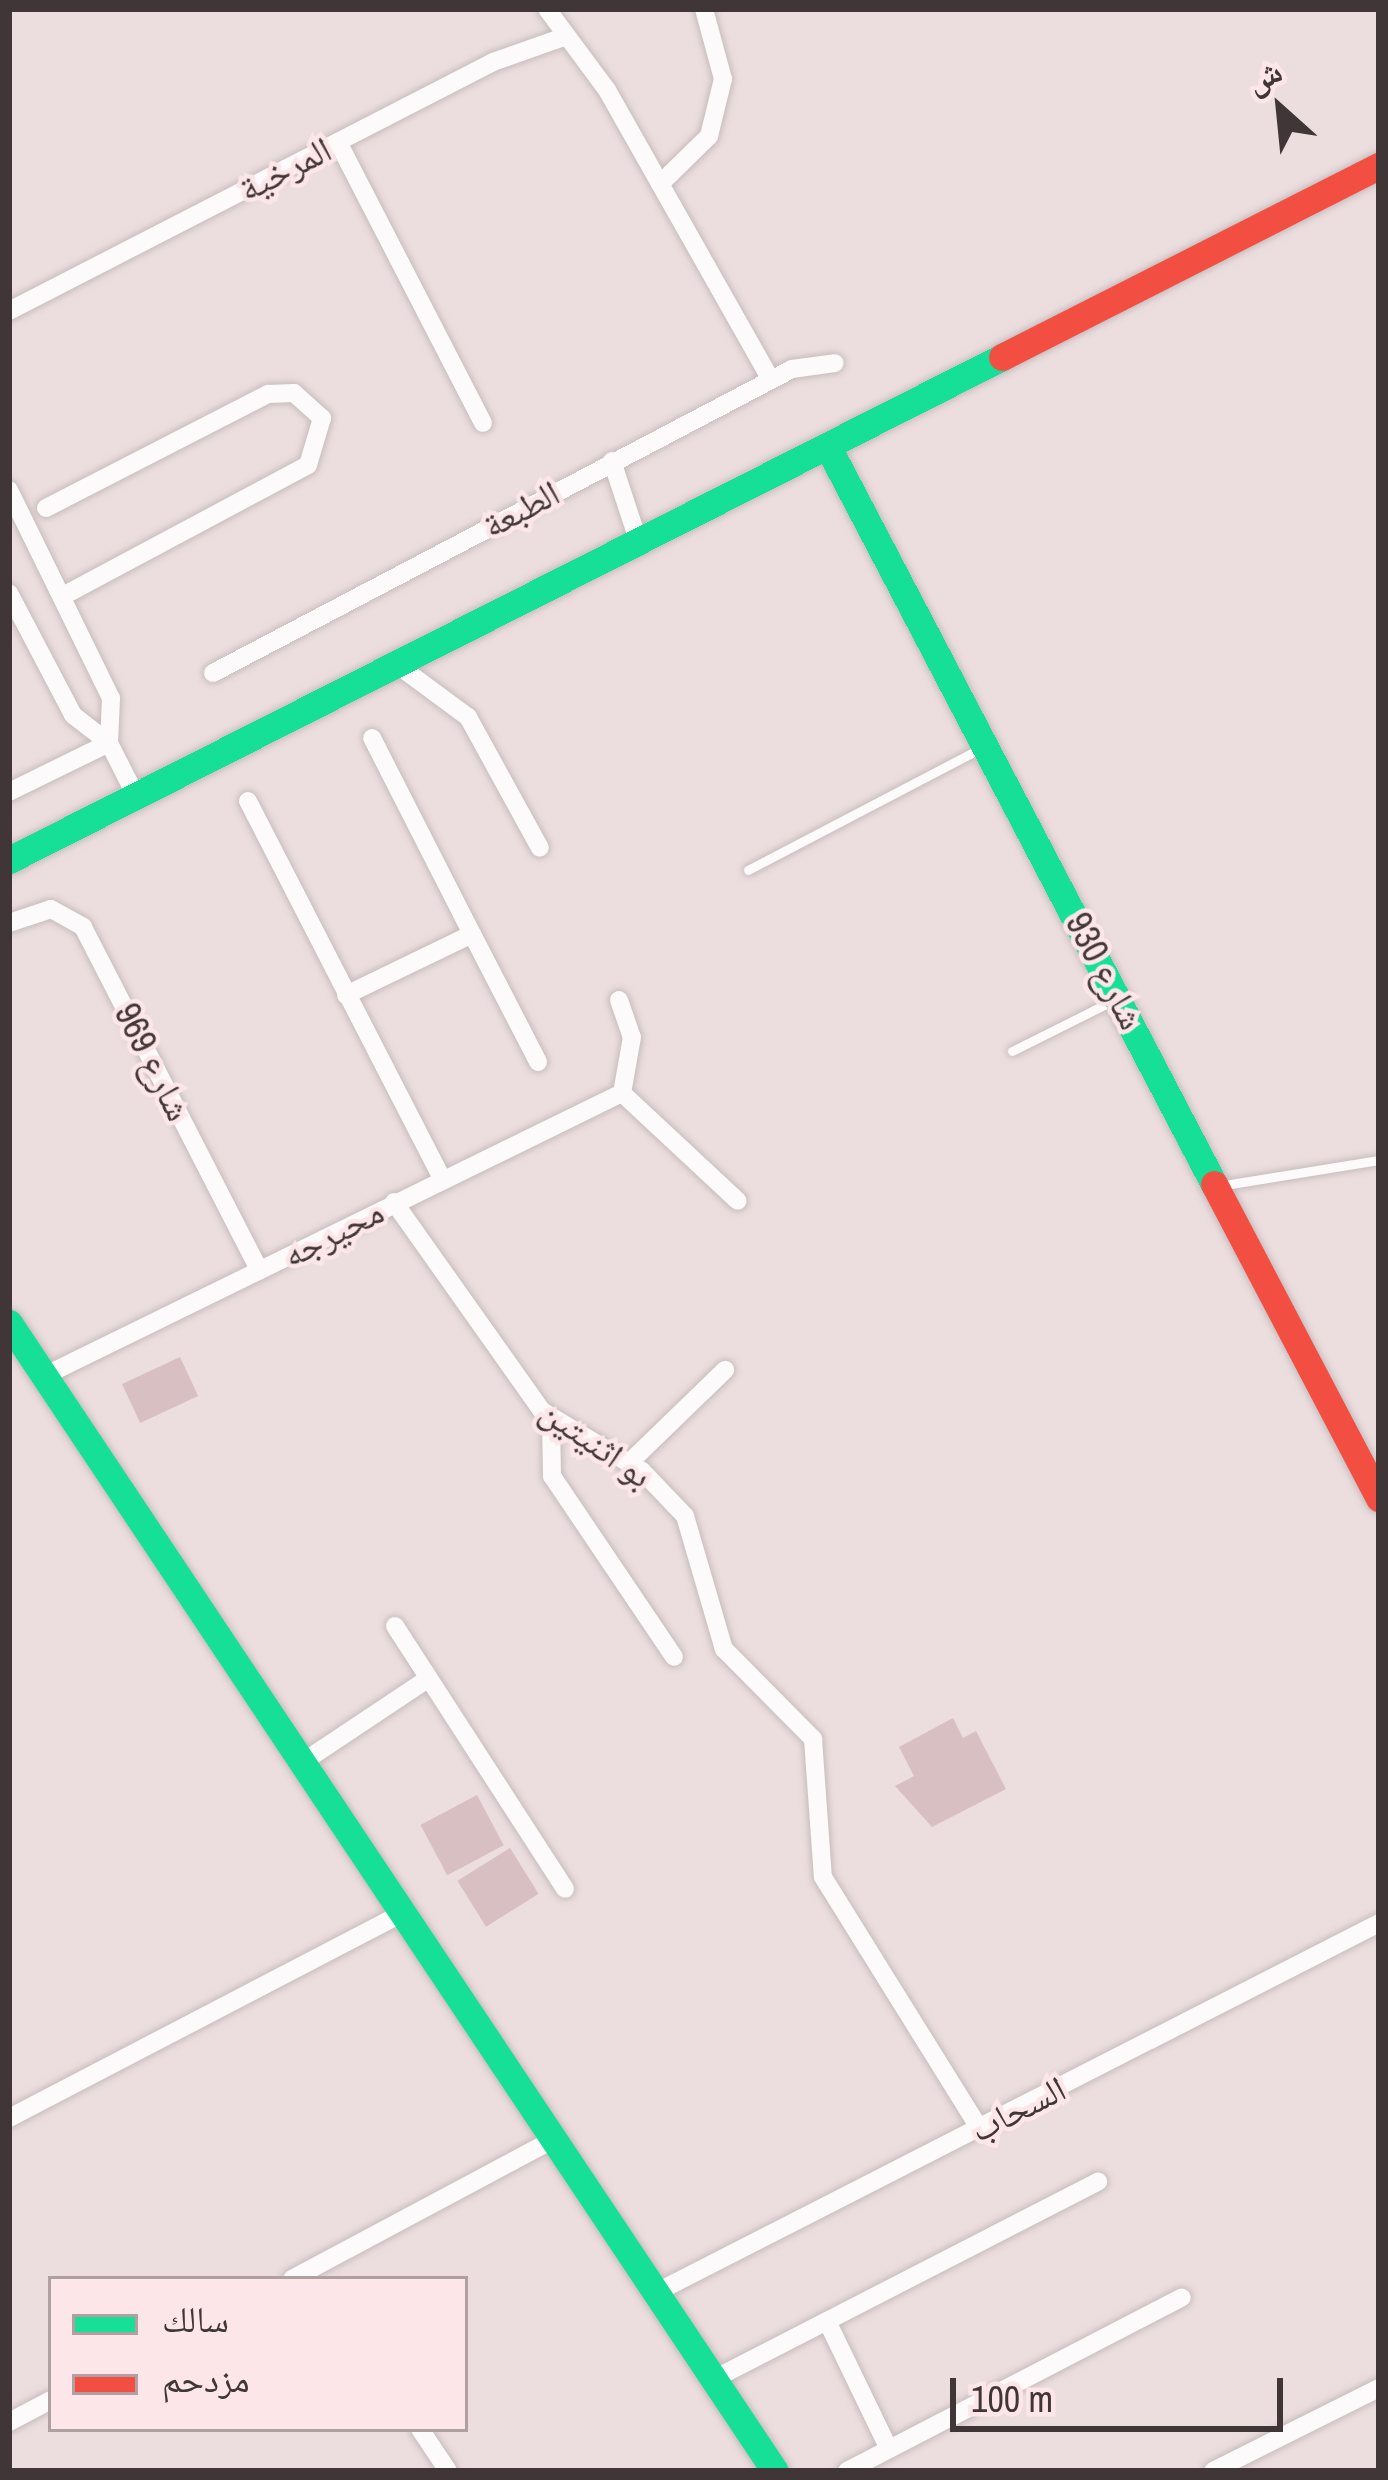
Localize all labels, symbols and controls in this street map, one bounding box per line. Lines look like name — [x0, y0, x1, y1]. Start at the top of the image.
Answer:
north arrow — [1220, 48, 1340, 168]
text: ش — [1238, 48, 1289, 103]
street label: المرخية — [232, 128, 338, 210]
street label: الطبعة — [475, 471, 567, 547]
street label: شارع 930 — [1056, 905, 1154, 1037]
street label: شارع 969 — [105, 996, 201, 1128]
street label: محيرجه — [275, 1189, 391, 1277]
street label: بو اثنيتين — [532, 1389, 660, 1497]
street label: السحاب — [963, 2067, 1073, 2151]
legend — [48, 2276, 468, 2432]
text: سالك — [162, 2295, 229, 2343]
scale bar — [956, 2354, 1289, 2428]
text: مزدحم — [162, 2355, 250, 2403]
text: 100 m — [971, 2375, 1053, 2423]

